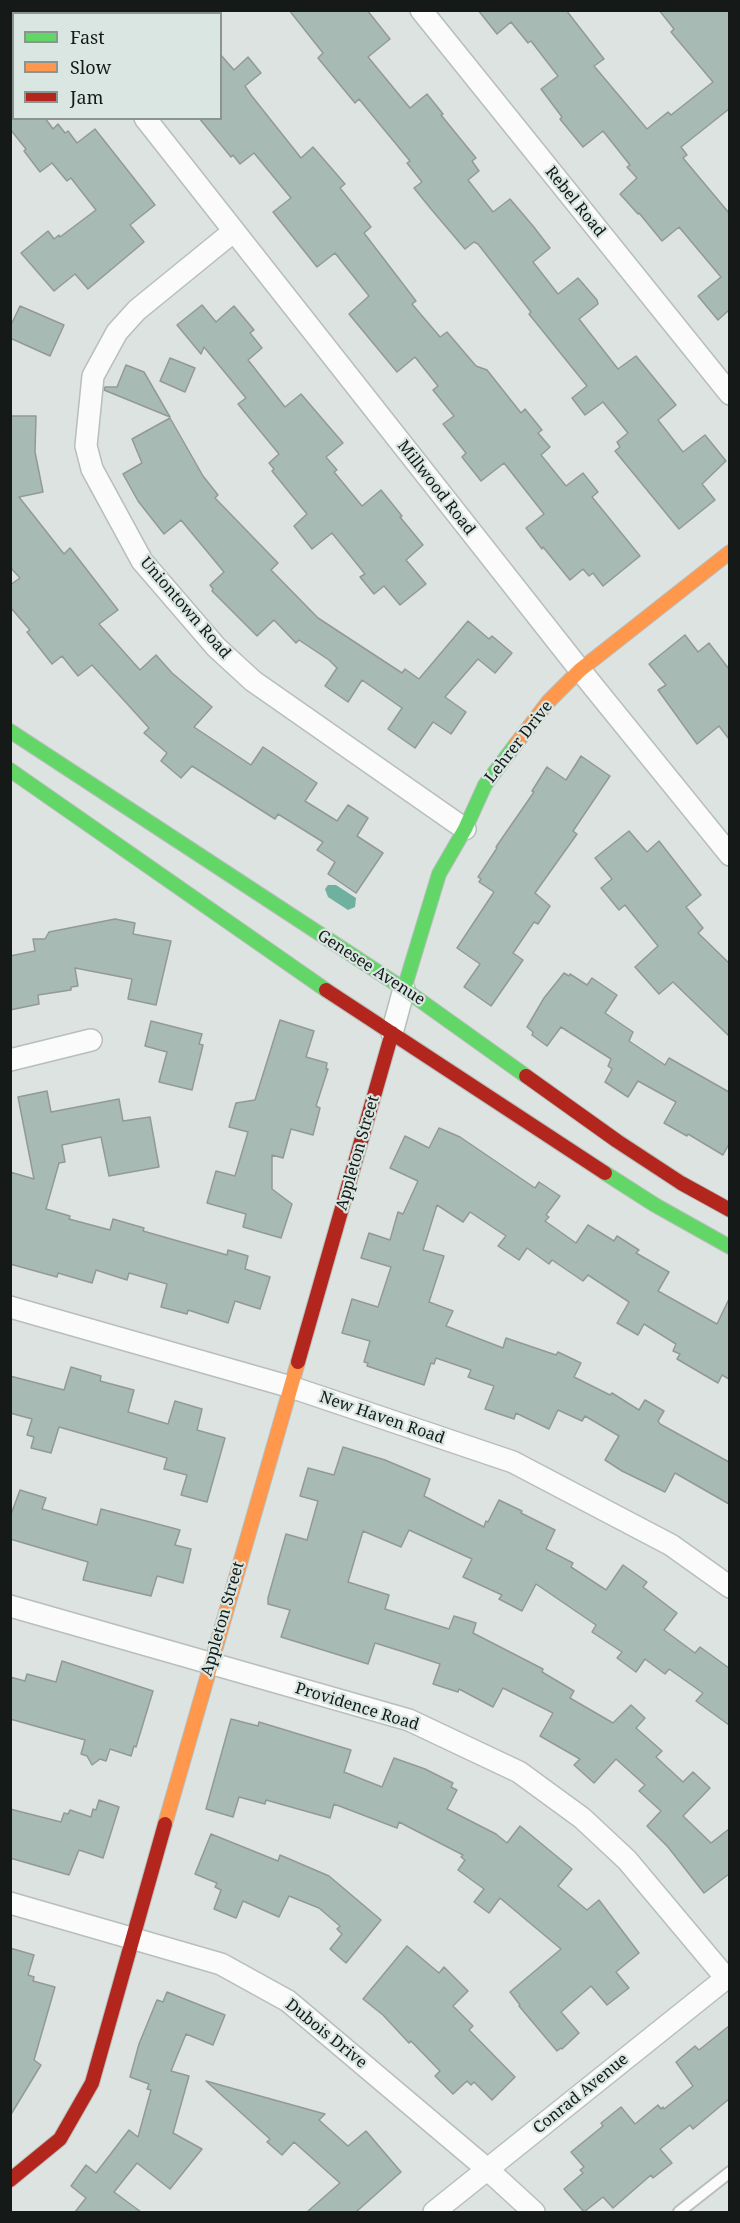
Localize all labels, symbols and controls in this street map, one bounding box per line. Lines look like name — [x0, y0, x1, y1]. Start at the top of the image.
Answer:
legend — [12, 12, 222, 120]
text: Fast — [70, 25, 105, 49]
text: Slow — [70, 55, 111, 79]
text: Jam — [70, 85, 104, 109]
street label: Rebel Road — [541, 163, 609, 241]
street label: Millwood Road — [393, 437, 479, 539]
street label: Uniontown Road — [136, 553, 234, 663]
street label: Lehrer Drive — [481, 697, 557, 787]
street label: Genesee Avenue — [314, 926, 428, 1010]
street label: Appleton Street — [332, 1093, 384, 1213]
street label: New Haven Road — [317, 1388, 447, 1448]
street label: Appleton Street — [197, 1559, 249, 1679]
street label: Providence Road — [293, 1679, 421, 1735]
street label: Dubois Drive — [281, 1995, 371, 2073]
street label: Conrad Avenue — [530, 2050, 632, 2138]

